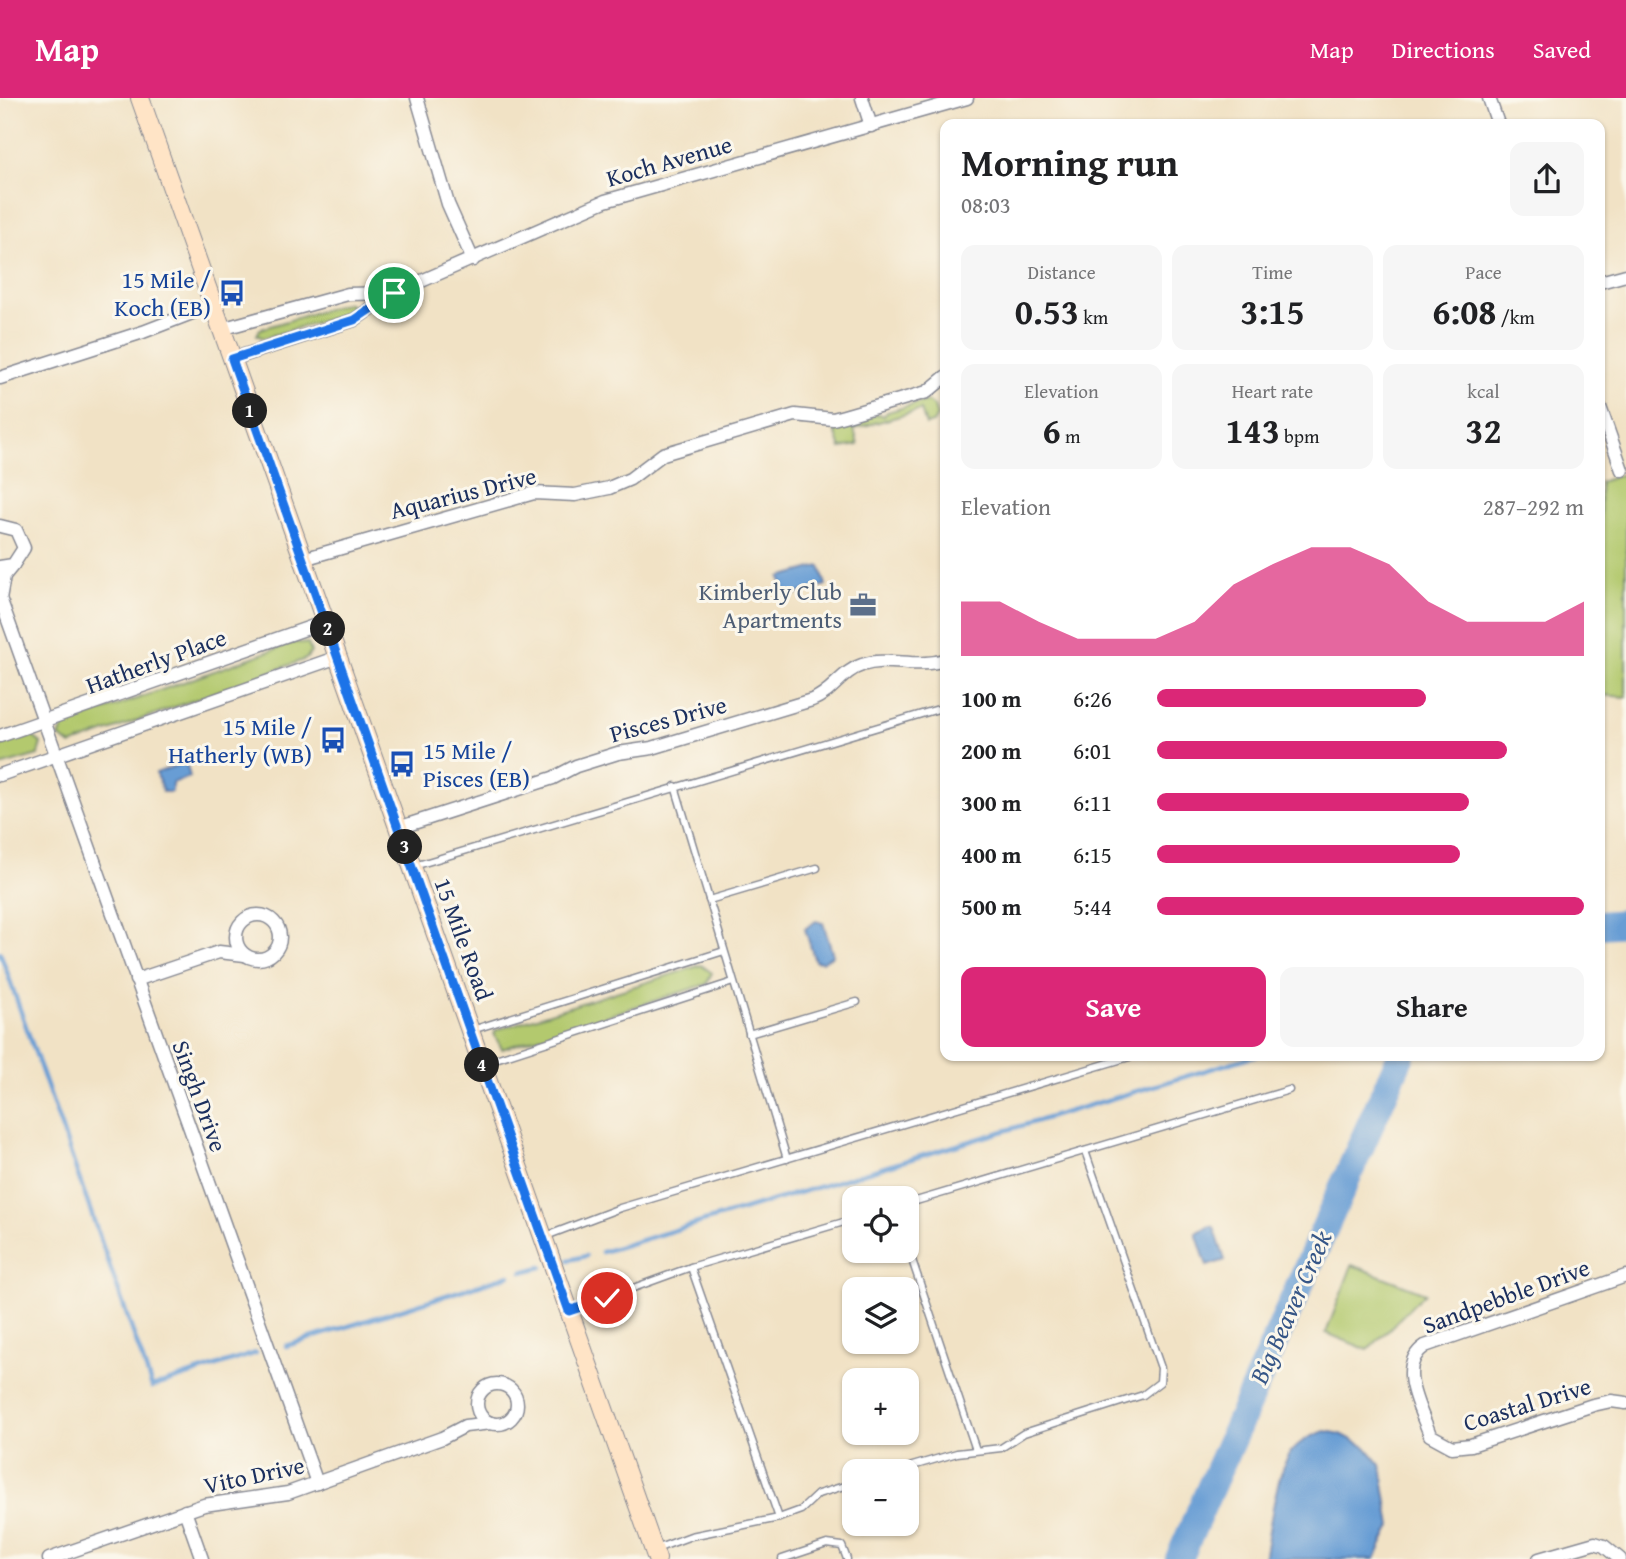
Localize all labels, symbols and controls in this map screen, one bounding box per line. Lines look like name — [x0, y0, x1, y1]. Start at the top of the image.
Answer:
text: Map — [35, 25, 99, 73]
text: Map — [1310, 32, 1354, 67]
text: Directions — [1392, 32, 1495, 67]
text: Saved — [1533, 32, 1591, 67]
street label: Koch Avenue — [602, 126, 736, 196]
text: Morning run — [961, 134, 1178, 190]
button: share — [1510, 142, 1584, 216]
text: 08:03 — [961, 188, 1011, 221]
text: Distance — [1027, 258, 1096, 286]
text: Time — [1252, 258, 1293, 286]
text: Pace — [1465, 258, 1502, 286]
place label: 15 Mile / Koch (EB) — [114, 262, 211, 325]
pin — [364, 263, 424, 323]
icon: arrive — [375, 274, 413, 312]
bus stop icon: 15 Mile / Koch (EB) — [217, 278, 247, 308]
text: 0.53 — [1015, 286, 1079, 337]
text: 3:15 — [1240, 286, 1305, 337]
text: 6:08 — [1432, 286, 1496, 337]
text: km — [1079, 303, 1108, 331]
text: /km — [1496, 303, 1535, 331]
text: Elevation — [1024, 377, 1099, 405]
text: Heart rate — [1232, 377, 1313, 405]
text: kcal — [1467, 377, 1500, 405]
pin: 1 — [232, 394, 268, 428]
text: 1 — [245, 396, 254, 424]
text: 6 — [1043, 405, 1061, 456]
text: 143 — [1225, 405, 1280, 456]
text: 32 — [1465, 405, 1502, 456]
text: m — [1061, 422, 1080, 450]
text: bpm — [1280, 422, 1320, 450]
street label: Aquarius Drive — [386, 458, 540, 528]
text: Elevation — [961, 490, 1051, 523]
text: 287–292 m — [1483, 490, 1584, 523]
place label: Kimberly Club Apartments — [699, 574, 842, 637]
office icon: Kimberly Club Apartments — [848, 590, 878, 620]
pin: 2 — [310, 612, 346, 646]
text: 2 — [323, 614, 332, 642]
street label: Hatherly Place — [81, 619, 231, 703]
text: 100 m — [961, 682, 1022, 715]
text: 6:26 — [1073, 682, 1112, 715]
street label: Pisces Drive — [606, 687, 730, 751]
place label: 15 Mile / Hatherly (WB) — [168, 709, 312, 772]
bus stop icon: 15 Mile / Hatherly (WB) — [318, 725, 348, 755]
place label: 15 Mile / Pisces (EB) — [423, 733, 530, 796]
text: 200 m — [961, 734, 1022, 767]
text: 6:01 — [1073, 734, 1112, 767]
bus stop icon: 15 Mile / Pisces (EB) — [387, 749, 417, 779]
text: 300 m — [961, 786, 1022, 819]
text: 6:11 — [1073, 786, 1112, 819]
pin: 3 — [388, 830, 422, 864]
text: 3 — [400, 832, 409, 860]
text: 400 m — [961, 838, 1022, 871]
text: 6:15 — [1073, 838, 1112, 871]
street label: 15 Mile Road — [426, 873, 502, 1005]
text: 500 m — [961, 890, 1022, 923]
text: 5:44 — [1073, 890, 1112, 923]
button: Save — [961, 967, 1266, 1047]
button: Share — [1280, 967, 1584, 1047]
street label: Singh Drive — [164, 1035, 236, 1157]
pin: 4 — [464, 1048, 500, 1082]
text: 4 — [477, 1050, 486, 1078]
map controls — [842, 1186, 919, 1536]
button: locate — [842, 1186, 919, 1263]
water label: Big Beaver Creek — [1238, 1224, 1341, 1391]
street label: Sandpebble Drive — [1418, 1250, 1594, 1342]
pin — [577, 1268, 637, 1328]
button: layers — [842, 1277, 919, 1354]
icon: check — [588, 1279, 626, 1317]
button: + — [842, 1368, 919, 1445]
street label: Coastal Drive — [1459, 1368, 1595, 1440]
street label: Vito Drive — [200, 1447, 308, 1503]
button: − — [842, 1459, 919, 1536]

